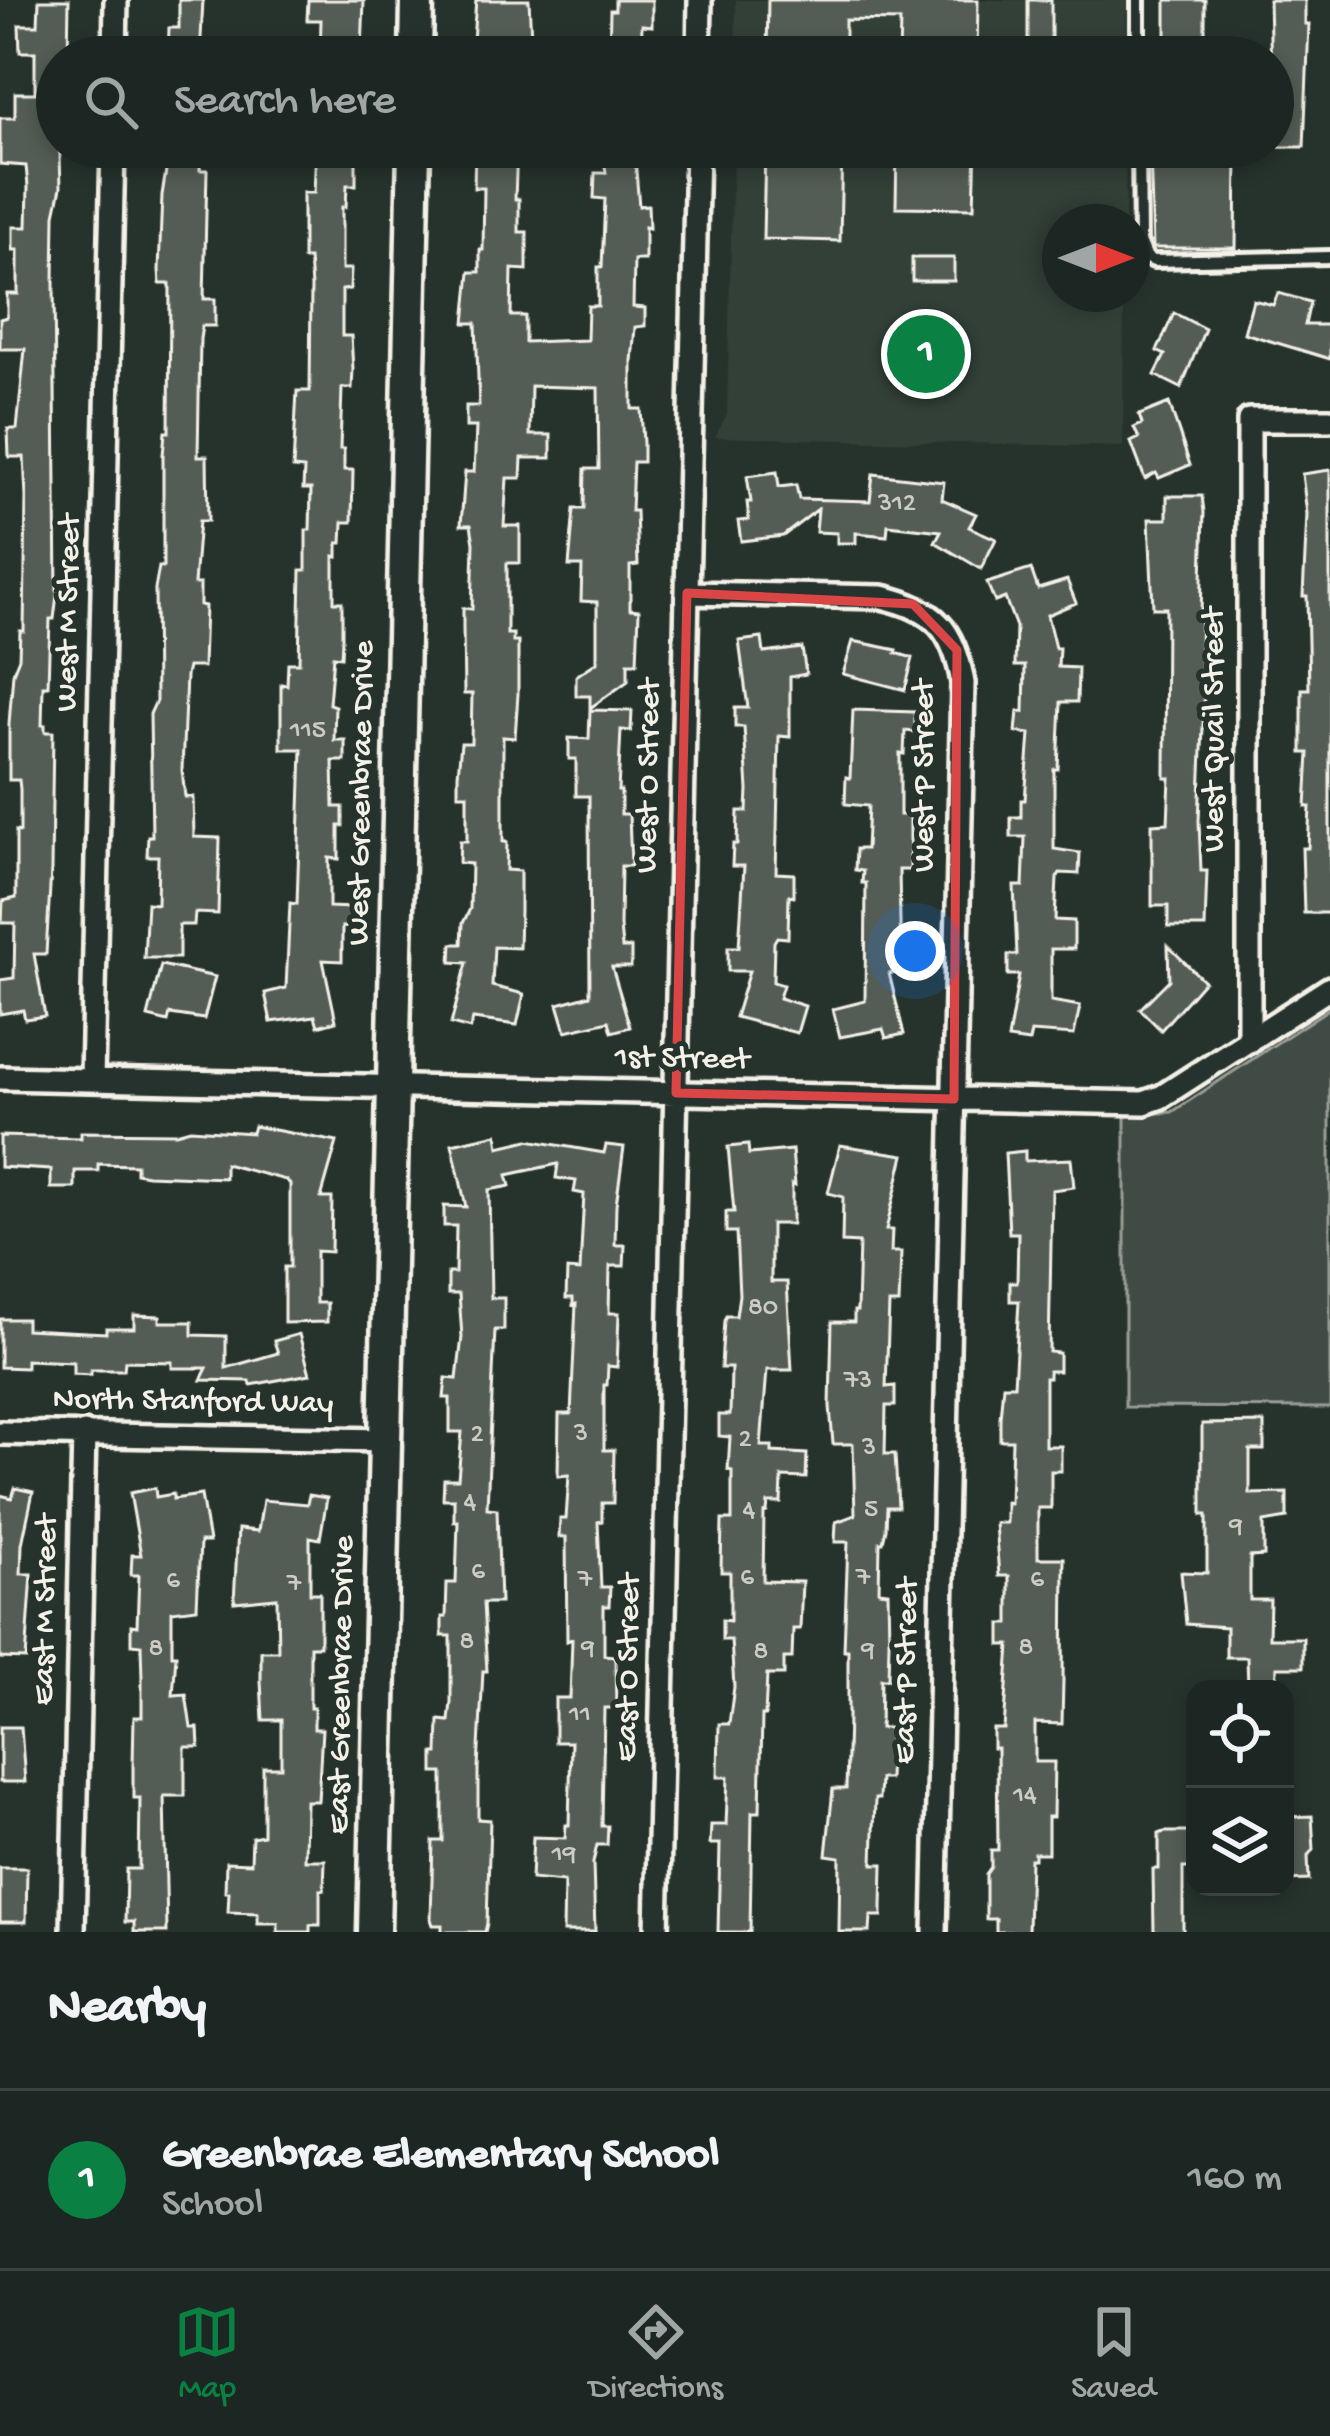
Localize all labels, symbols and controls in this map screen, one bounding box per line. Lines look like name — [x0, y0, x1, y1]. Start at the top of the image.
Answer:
search box — [36, 36, 1294, 168]
icon: search — [78, 69, 144, 135]
text: Search here — [174, 76, 396, 129]
north arrow — [1042, 204, 1150, 312]
pin: 1 — [887, 309, 965, 399]
house number: 312 — [877, 489, 916, 521]
street label: West M Street — [49, 512, 91, 712]
street label: West Quail Street — [1197, 605, 1235, 852]
street label: West Greenbrae Drive — [341, 639, 385, 946]
street label: West O Street — [629, 676, 671, 873]
street label: West P Street — [907, 677, 945, 872]
house number: 115 — [289, 716, 326, 748]
your location — [885, 921, 945, 981]
street label: 1st Street — [613, 1040, 752, 1080]
house number: 80 — [748, 1293, 778, 1325]
house number: 73 — [843, 1366, 872, 1398]
street label: North Stanford Way — [52, 1382, 334, 1424]
house number: 3 — [573, 1419, 588, 1451]
house number: 2 — [470, 1420, 484, 1452]
house number: 2 — [738, 1425, 752, 1457]
house number: 3 — [861, 1433, 876, 1465]
house number: 4 — [464, 1488, 477, 1520]
house number: 5 — [864, 1495, 878, 1527]
house number: 4 — [743, 1496, 756, 1528]
street label: East M Street — [26, 1512, 68, 1706]
house number: 9 — [1228, 1512, 1243, 1544]
street label: East Greenbrae Drive — [321, 1534, 365, 1835]
house number: 6 — [471, 1557, 485, 1589]
house number: 6 — [740, 1563, 754, 1595]
house number: 7 — [855, 1563, 871, 1595]
house number: 7 — [577, 1565, 593, 1597]
house number: 6 — [1030, 1565, 1044, 1597]
house number: 6 — [166, 1566, 180, 1598]
house number: 7 — [286, 1569, 302, 1601]
street label: East O Street — [609, 1571, 651, 1762]
street label: East P Street — [887, 1575, 929, 1764]
house number: 8 — [460, 1627, 474, 1659]
house number: 8 — [1019, 1633, 1033, 1665]
house number: 8 — [149, 1634, 163, 1666]
house number: 9 — [580, 1634, 595, 1666]
house number: 9 — [860, 1636, 875, 1668]
house number: 8 — [754, 1637, 768, 1669]
map controls — [1186, 1680, 1294, 1896]
button: locate — [1186, 1680, 1294, 1788]
house number: 11 — [568, 1700, 591, 1732]
house number: 14 — [1012, 1781, 1037, 1813]
button: layers — [1186, 1788, 1294, 1896]
house number: 19 — [551, 1840, 576, 1872]
text: Nearby — [48, 1980, 206, 2040]
text: Greenbrae Elementary School — [162, 2130, 719, 2183]
text: 1 — [79, 2157, 95, 2203]
text: 160 m — [1187, 2157, 1282, 2203]
text: School — [162, 2183, 263, 2229]
tab: Map — [174, 2299, 240, 2409]
tab: Directions — [589, 2299, 723, 2409]
tab: Saved — [1071, 2299, 1156, 2409]

